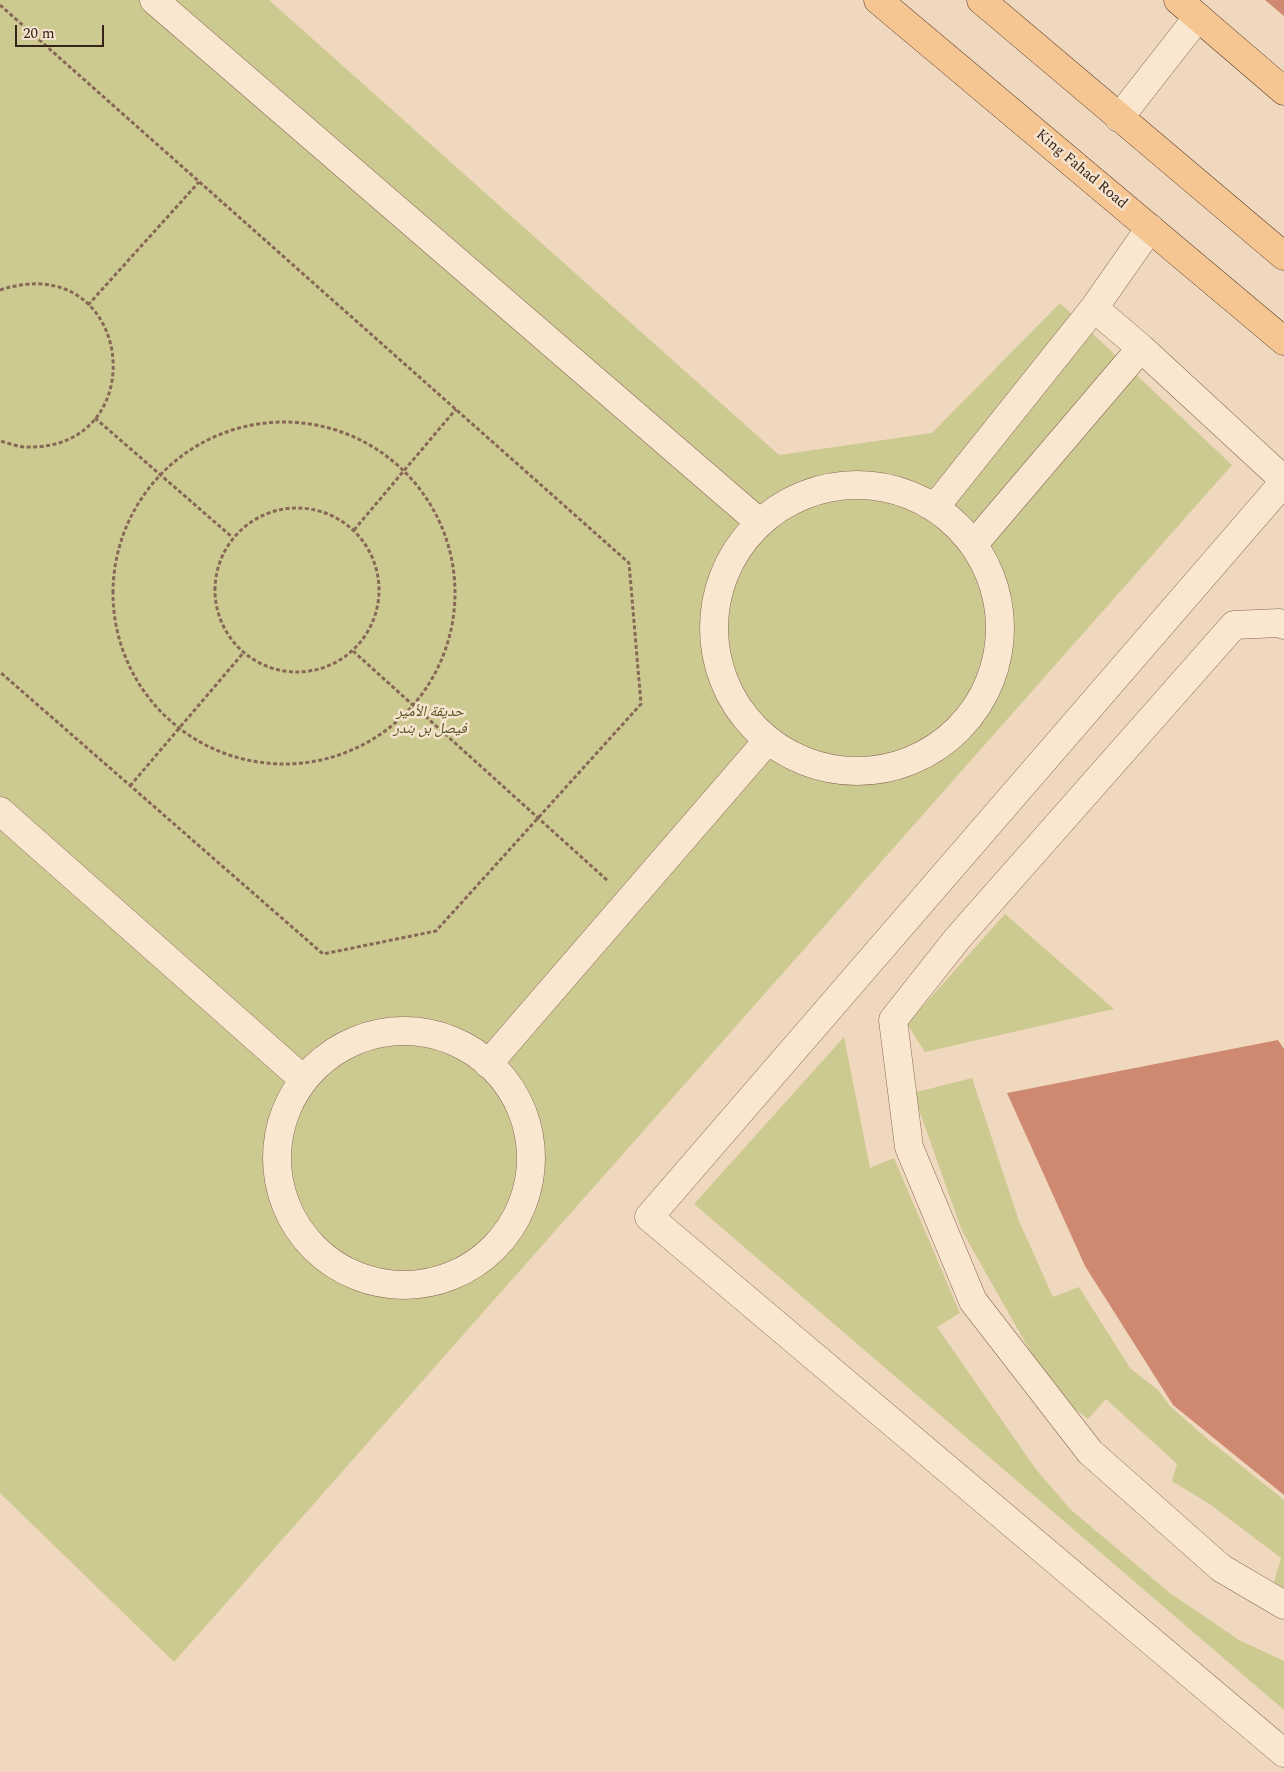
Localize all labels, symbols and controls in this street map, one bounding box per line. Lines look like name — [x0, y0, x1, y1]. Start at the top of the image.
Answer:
scale bar — [18, 15, 106, 47]
text: 20 m — [23, 22, 55, 45]
street label: King Fahad Road — [1032, 126, 1130, 214]
park label: حديقة الأمير فيصل بن بندر — [393, 704, 467, 739]

